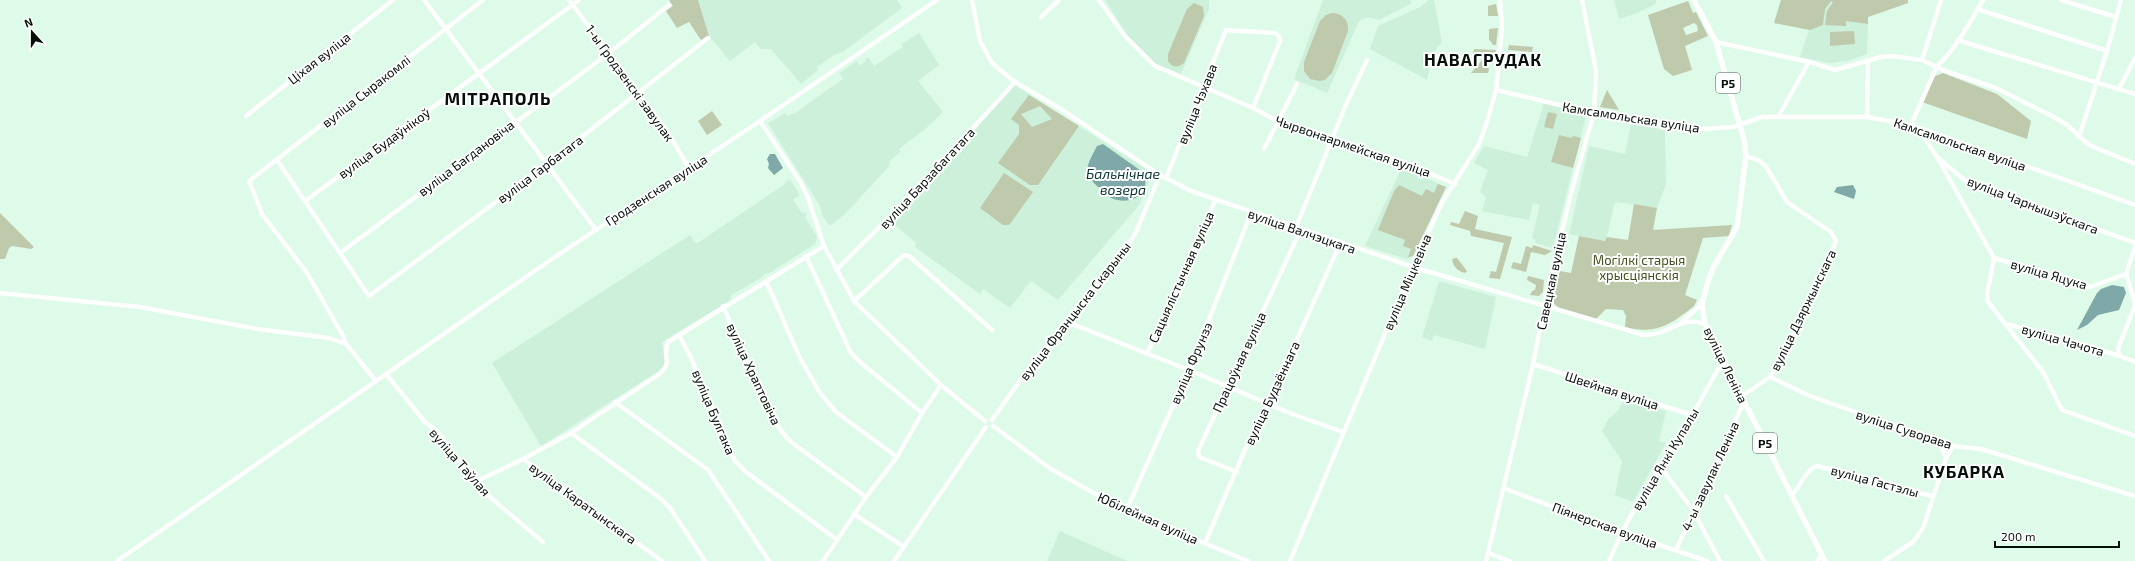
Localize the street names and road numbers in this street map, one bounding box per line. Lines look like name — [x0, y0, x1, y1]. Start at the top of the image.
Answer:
street label: 1-ы Гродзенскі завулак — [582, 22, 678, 145]
street label: Ціхая вуліца — [284, 28, 354, 88]
street label: вуліца Сыракомлі — [318, 51, 414, 131]
street label: вуліца Чэхава — [1174, 62, 1220, 146]
road number: Р5 — [1716, 73, 1740, 93]
street label: Камсамольская вуліца — [1561, 98, 1701, 136]
street label: вуліца Будаўнікоў — [335, 104, 433, 182]
street label: Чырвонаармейская вуліца — [1273, 112, 1433, 180]
street label: Камсамольская вуліца — [1892, 114, 2028, 174]
street label: вуліца Багдановіча — [415, 117, 517, 199]
street label: вуліца Барзабагатага — [876, 124, 978, 232]
street label: вуліца Гарбатага — [494, 132, 586, 206]
street label: Гродзенская вуліца — [602, 151, 710, 229]
street label: вуліца Чарнышэўскага — [1965, 173, 2101, 237]
street label: вуліца Валчэцкага — [1246, 205, 1358, 257]
street label: Сацыялістычная вуліца — [1145, 209, 1217, 345]
street label: Савецкая вуліца — [1533, 231, 1569, 331]
street label: вуліца Міцкевіча — [1380, 232, 1434, 332]
street label: вуліца Францыска Скарыны — [1016, 239, 1134, 383]
street label: вуліца Дзяржынскага — [1767, 247, 1839, 373]
street label: вуліца Яцука — [2009, 255, 2089, 293]
street label: Працоўная вуліца — [1209, 309, 1269, 415]
street label: вуліца Фрунзэ — [1167, 320, 1215, 406]
street label: вуліца Храптовіча — [723, 321, 785, 427]
street label: вуліца Чачота — [2020, 321, 2106, 359]
street label: вуліца Леніна — [1701, 324, 1751, 406]
street label: вуліца Будзённага — [1241, 339, 1303, 447]
street label: вуліца Булгака — [689, 367, 739, 457]
street label: Швейная вуліца — [1563, 367, 1661, 413]
street label: вуліца Янкі Купалы — [1628, 405, 1702, 513]
street label: вуліца Суворава — [1854, 406, 1954, 452]
street label: 4-ы завулак Леніна — [1678, 419, 1742, 533]
street label: вуліца Таўлая — [426, 425, 494, 499]
road number: Р5 — [1753, 433, 1777, 453]
street label: вуліца Каратынскага — [526, 459, 640, 547]
street label: вуліца Гастэлы — [1829, 462, 1921, 500]
street label: Юбілейная вуліца — [1095, 489, 1201, 547]
street label: Піянерская вуліца — [1550, 499, 1660, 551]

